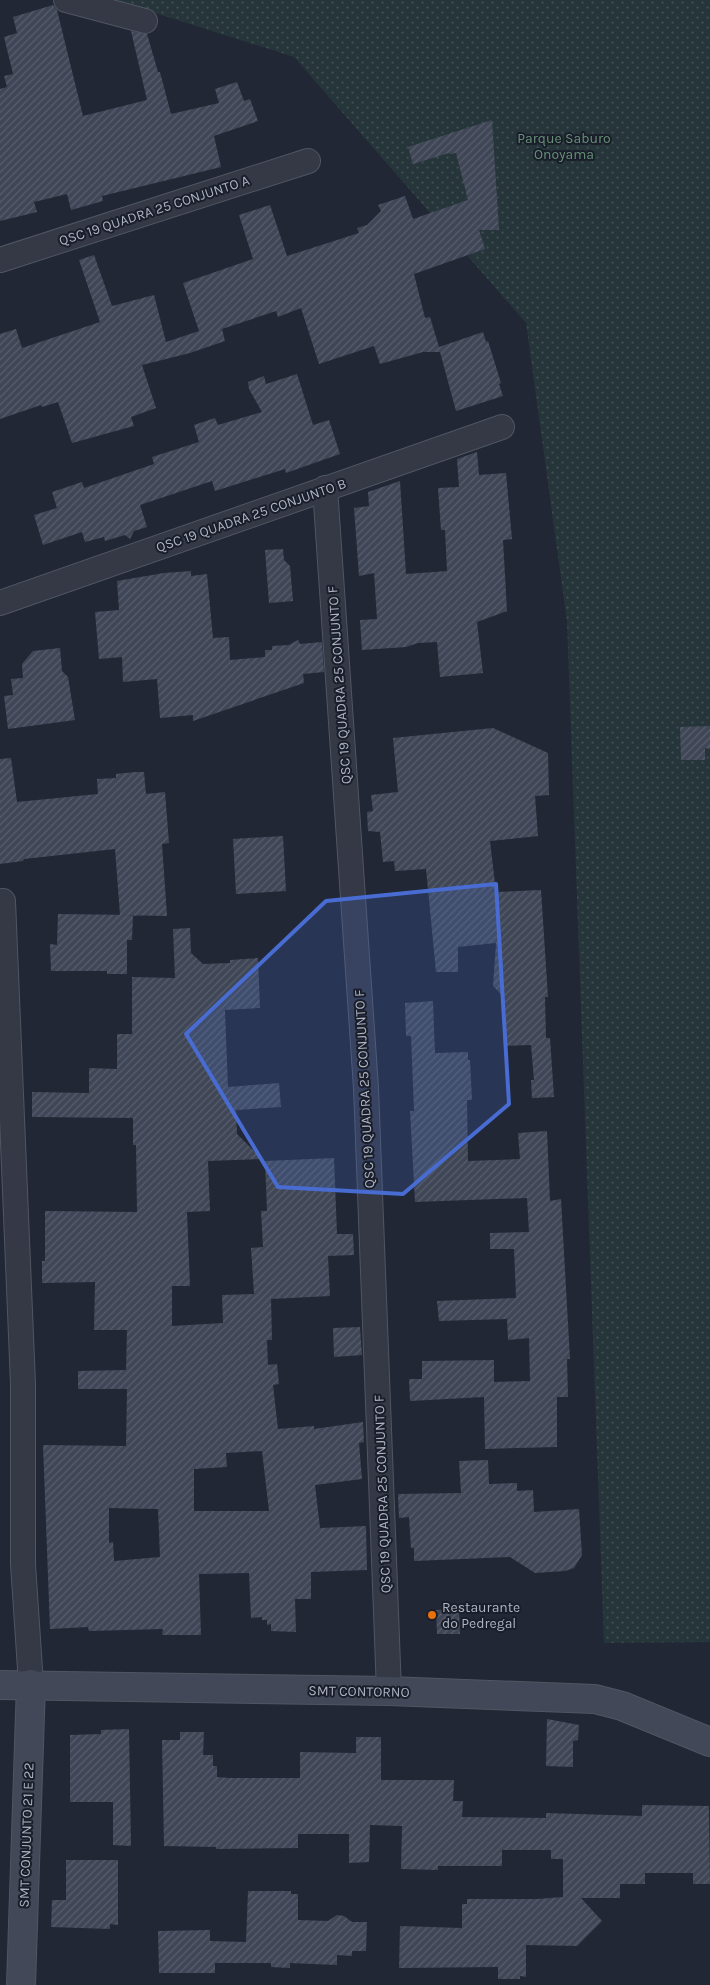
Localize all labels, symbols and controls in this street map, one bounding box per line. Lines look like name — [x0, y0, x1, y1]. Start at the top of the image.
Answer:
park label: Parque Saburo Onoyama — [517, 130, 611, 163]
street label: QSC 19 QUADRA 25 CONJUNTO A — [57, 172, 252, 249]
street label: QSC 19 QUADRA 25 CONJUNTO B — [154, 475, 348, 556]
street label: QSC 19 QUADRA 25 CONJUNTO F — [324, 585, 355, 785]
street label: QSC 19 QUADRA 25 CONJUNTO F — [351, 989, 378, 1189]
street label: QSC 19 QUADRA 25 CONJUNTO F — [371, 1394, 394, 1594]
place label: Restaurante do Pedregal — [442, 1599, 520, 1632]
marker: Restaurante do Pedregal — [426, 1609, 438, 1621]
street label: SMT CONTORNO — [308, 1682, 410, 1701]
street label: SMT CONJUNTO 21 E 22 — [15, 1762, 38, 1908]

